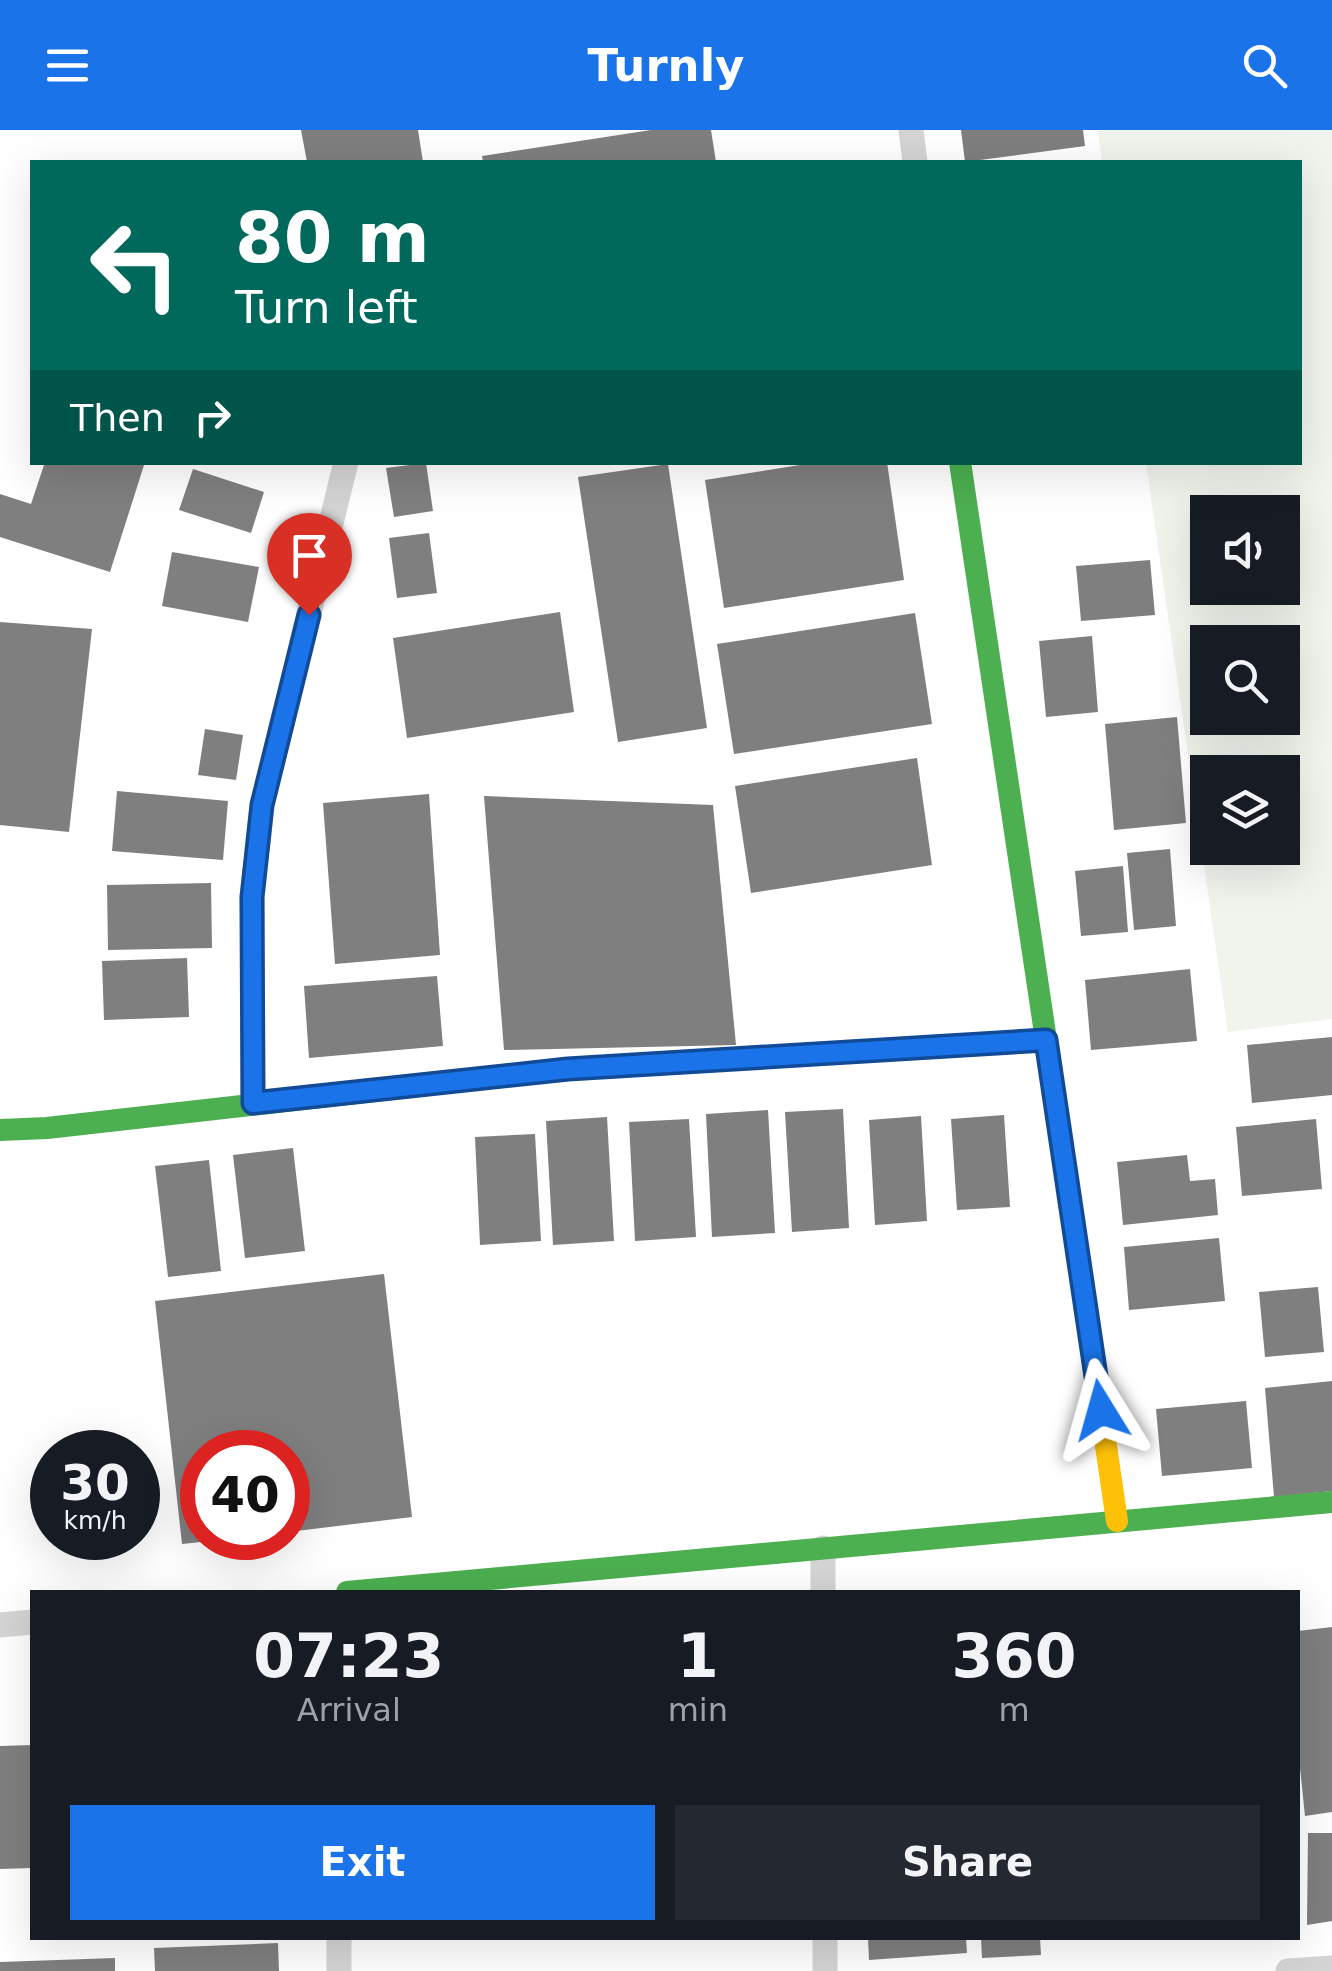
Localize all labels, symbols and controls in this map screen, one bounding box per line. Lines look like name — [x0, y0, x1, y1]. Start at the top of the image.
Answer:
icon: menu — [40, 38, 95, 93]
icon: search — [1237, 38, 1292, 93]
text: Turnly — [588, 39, 744, 92]
text: 80 m — [235, 197, 430, 279]
icon: left — [70, 200, 200, 330]
text: Turn left — [235, 281, 418, 334]
icon: right — [185, 390, 240, 445]
text: Then — [70, 396, 165, 440]
map controls — [1190, 495, 1300, 865]
button: sound — [1190, 495, 1300, 605]
pin — [267, 513, 352, 616]
icon: arrive — [282, 528, 337, 583]
button: search — [1190, 625, 1300, 735]
button: layers — [1190, 755, 1300, 865]
position arrow — [1049, 1358, 1153, 1462]
speed limit sign: 40 — [180, 1430, 310, 1560]
text: 30 — [60, 1454, 130, 1512]
text: km/h — [63, 1506, 127, 1535]
text: 07:23 — [253, 1621, 444, 1691]
text: 1 — [677, 1621, 719, 1691]
text: 360 — [951, 1621, 1077, 1691]
text: Arrival — [297, 1691, 401, 1729]
text: min — [668, 1691, 728, 1729]
text: m — [998, 1691, 1030, 1729]
button: Exit — [70, 1805, 655, 1920]
button: Share — [675, 1805, 1260, 1920]

